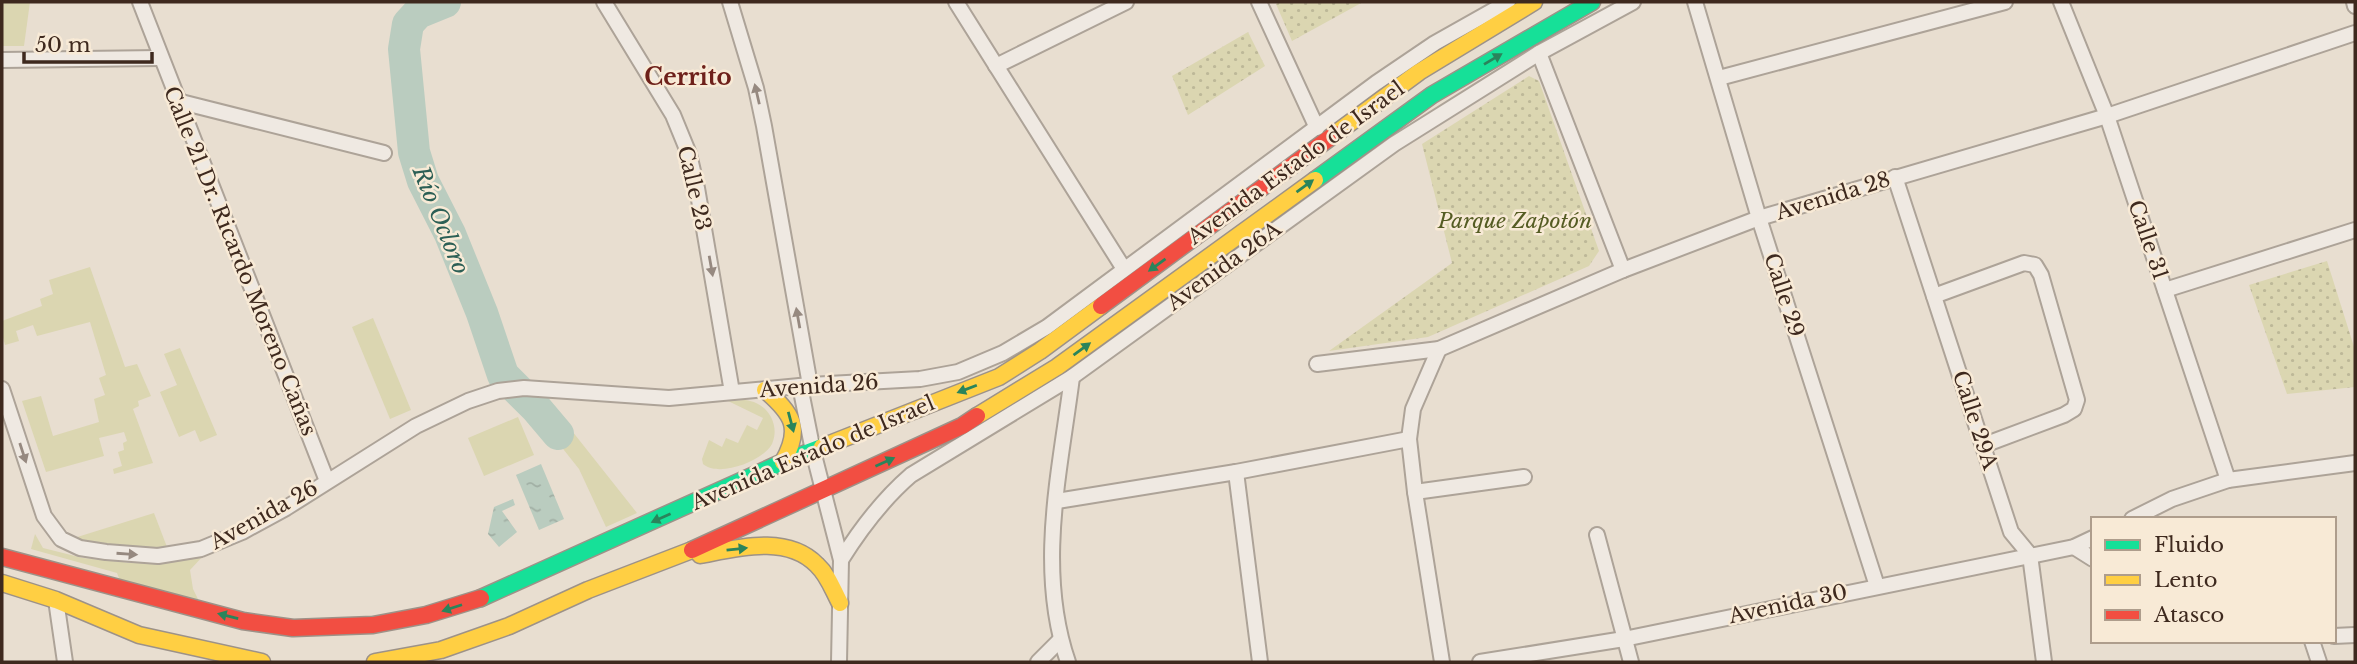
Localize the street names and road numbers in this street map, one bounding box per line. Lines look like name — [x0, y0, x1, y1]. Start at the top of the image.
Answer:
street label: Avenida Estado de Israel — [1182, 75, 1410, 251]
street label: Calle 21 Dr. Ricardo Moreno Cañas — [158, 83, 322, 439]
street label: Calle 23 — [672, 143, 716, 233]
street label: Avenida 28 — [1772, 166, 1893, 226]
street label: Calle 31 — [2122, 197, 2174, 283]
street label: Avenida 26A — [1161, 215, 1287, 317]
street label: Calle 29 — [1758, 250, 1810, 340]
street label: Calle 29A — [1947, 367, 2003, 473]
street label: Avenida 26 — [758, 369, 879, 403]
street label: Avenida Estado de Israel — [687, 390, 939, 517]
street label: Avenida 26 — [205, 475, 322, 556]
street label: Avenida 30 — [1725, 579, 1850, 629]

